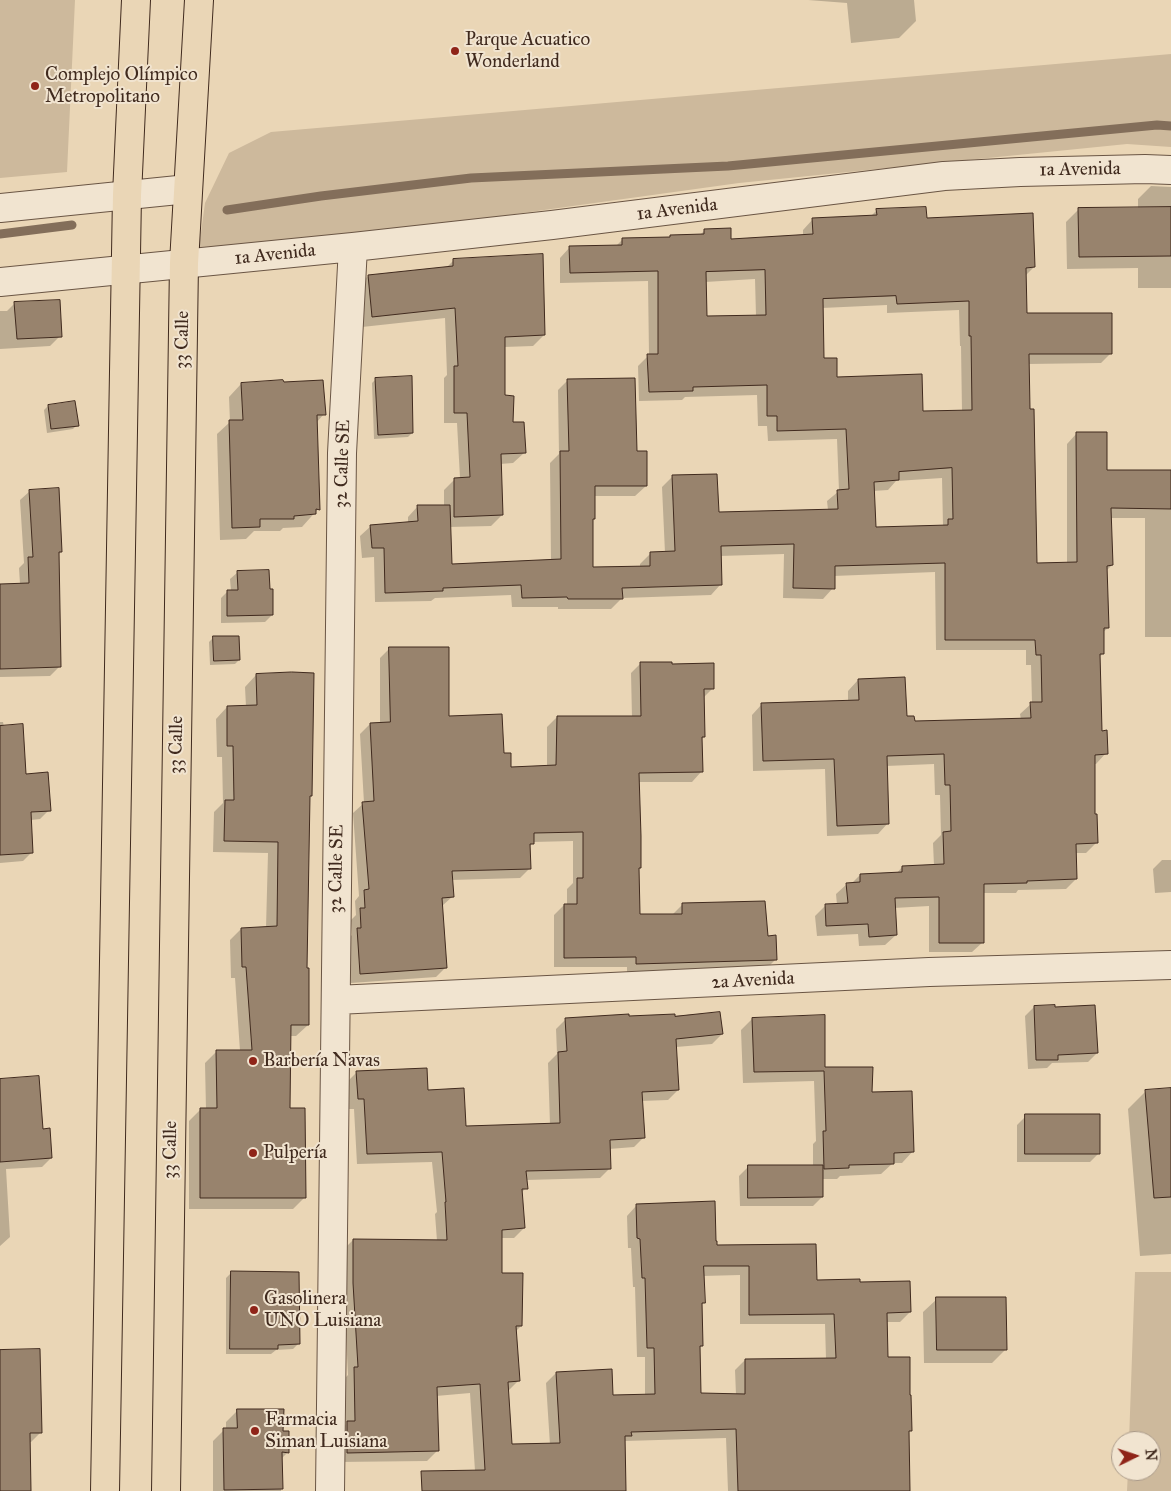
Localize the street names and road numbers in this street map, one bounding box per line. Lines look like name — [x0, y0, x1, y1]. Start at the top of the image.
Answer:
street label: 1a Avenida — [1039, 158, 1121, 182]
street label: 1a Avenida — [635, 194, 719, 226]
street label: 1a Avenida — [233, 239, 317, 271]
street label: 33 Calle — [171, 311, 195, 369]
street label: 32 Calle SE — [330, 419, 356, 509]
street label: 33 Calle — [165, 716, 189, 774]
street label: 32 Calle SE — [325, 824, 349, 914]
street label: 2a Avenida — [711, 967, 795, 995]
street label: 33 Calle — [159, 1121, 183, 1179]

